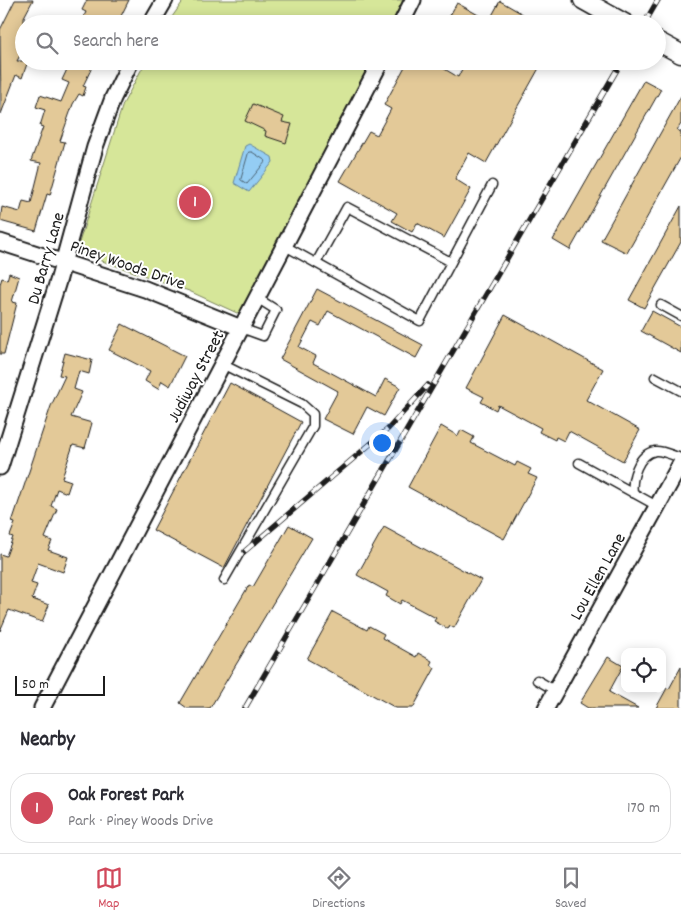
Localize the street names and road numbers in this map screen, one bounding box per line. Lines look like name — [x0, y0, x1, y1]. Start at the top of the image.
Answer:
street label: Du Barry Lane — [22, 210, 73, 308]
street label: Piney Woods Drive — [66, 235, 188, 298]
street label: Judiway Street — [162, 326, 232, 428]
street label: Lou Ellen Lane — [565, 529, 634, 625]

